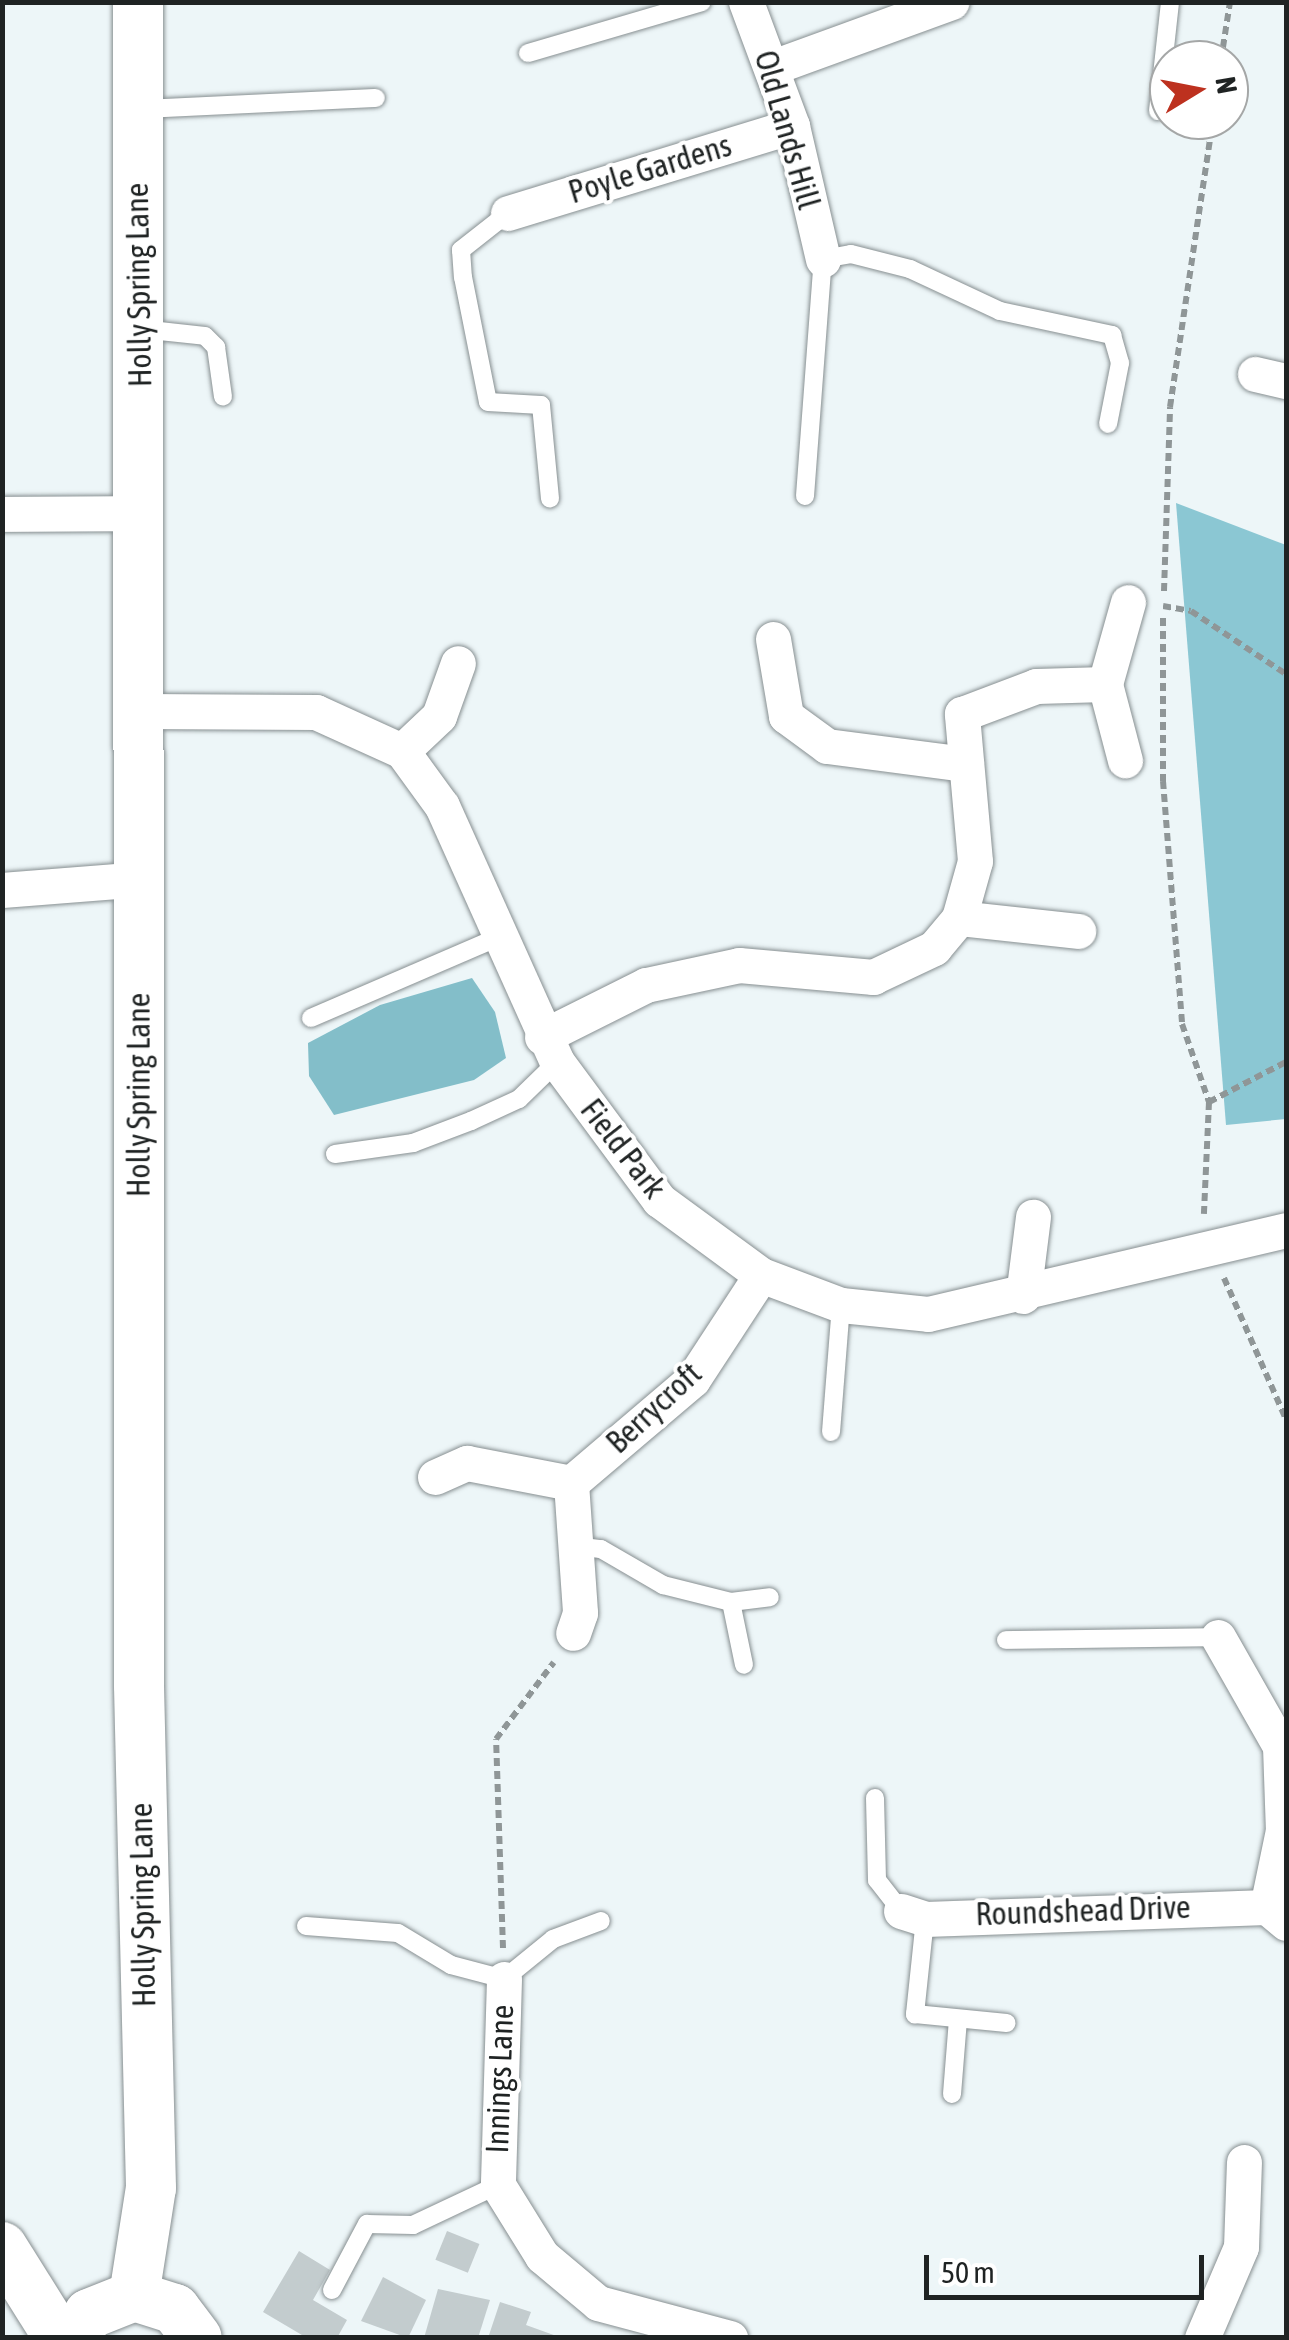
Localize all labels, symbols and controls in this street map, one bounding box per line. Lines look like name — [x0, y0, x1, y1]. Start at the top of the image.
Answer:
north arrow — [1149, 40, 1249, 140]
street label: Old Lands Hill — [746, 46, 828, 214]
text: N — [1209, 74, 1244, 96]
street label: Poyle Gardens — [564, 126, 736, 212]
street label: Holly Spring Lane — [118, 183, 160, 387]
street label: Holly Spring Lane — [120, 993, 158, 1197]
street label: Field Park — [572, 1091, 674, 1207]
street label: Berrycroft — [599, 1354, 709, 1462]
street label: Holly Spring Lane — [122, 1803, 164, 2007]
street label: Roundshead Drive — [975, 1888, 1191, 1934]
street label: Innings Lane — [478, 2004, 522, 2154]
scale bar — [929, 2235, 1209, 2297]
text: 50 m — [941, 2255, 995, 2289]

